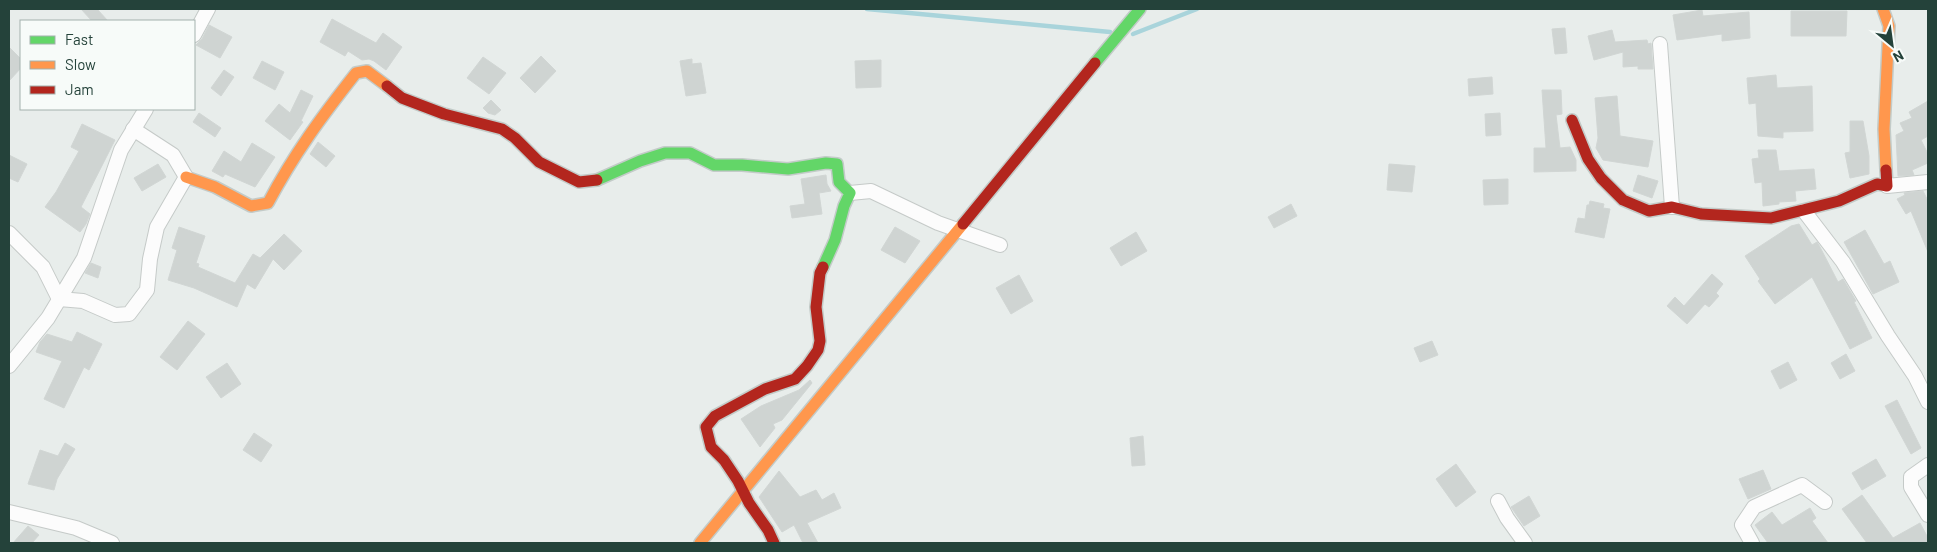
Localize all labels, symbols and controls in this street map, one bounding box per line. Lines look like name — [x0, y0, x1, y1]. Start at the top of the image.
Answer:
legend — [20, 20, 195, 110]
north arrow — [1867, 20, 1917, 70]
text: Fast — [65, 30, 93, 48]
text: N — [1890, 47, 1907, 66]
text: Slow — [65, 55, 96, 73]
text: Jam — [65, 80, 94, 98]

